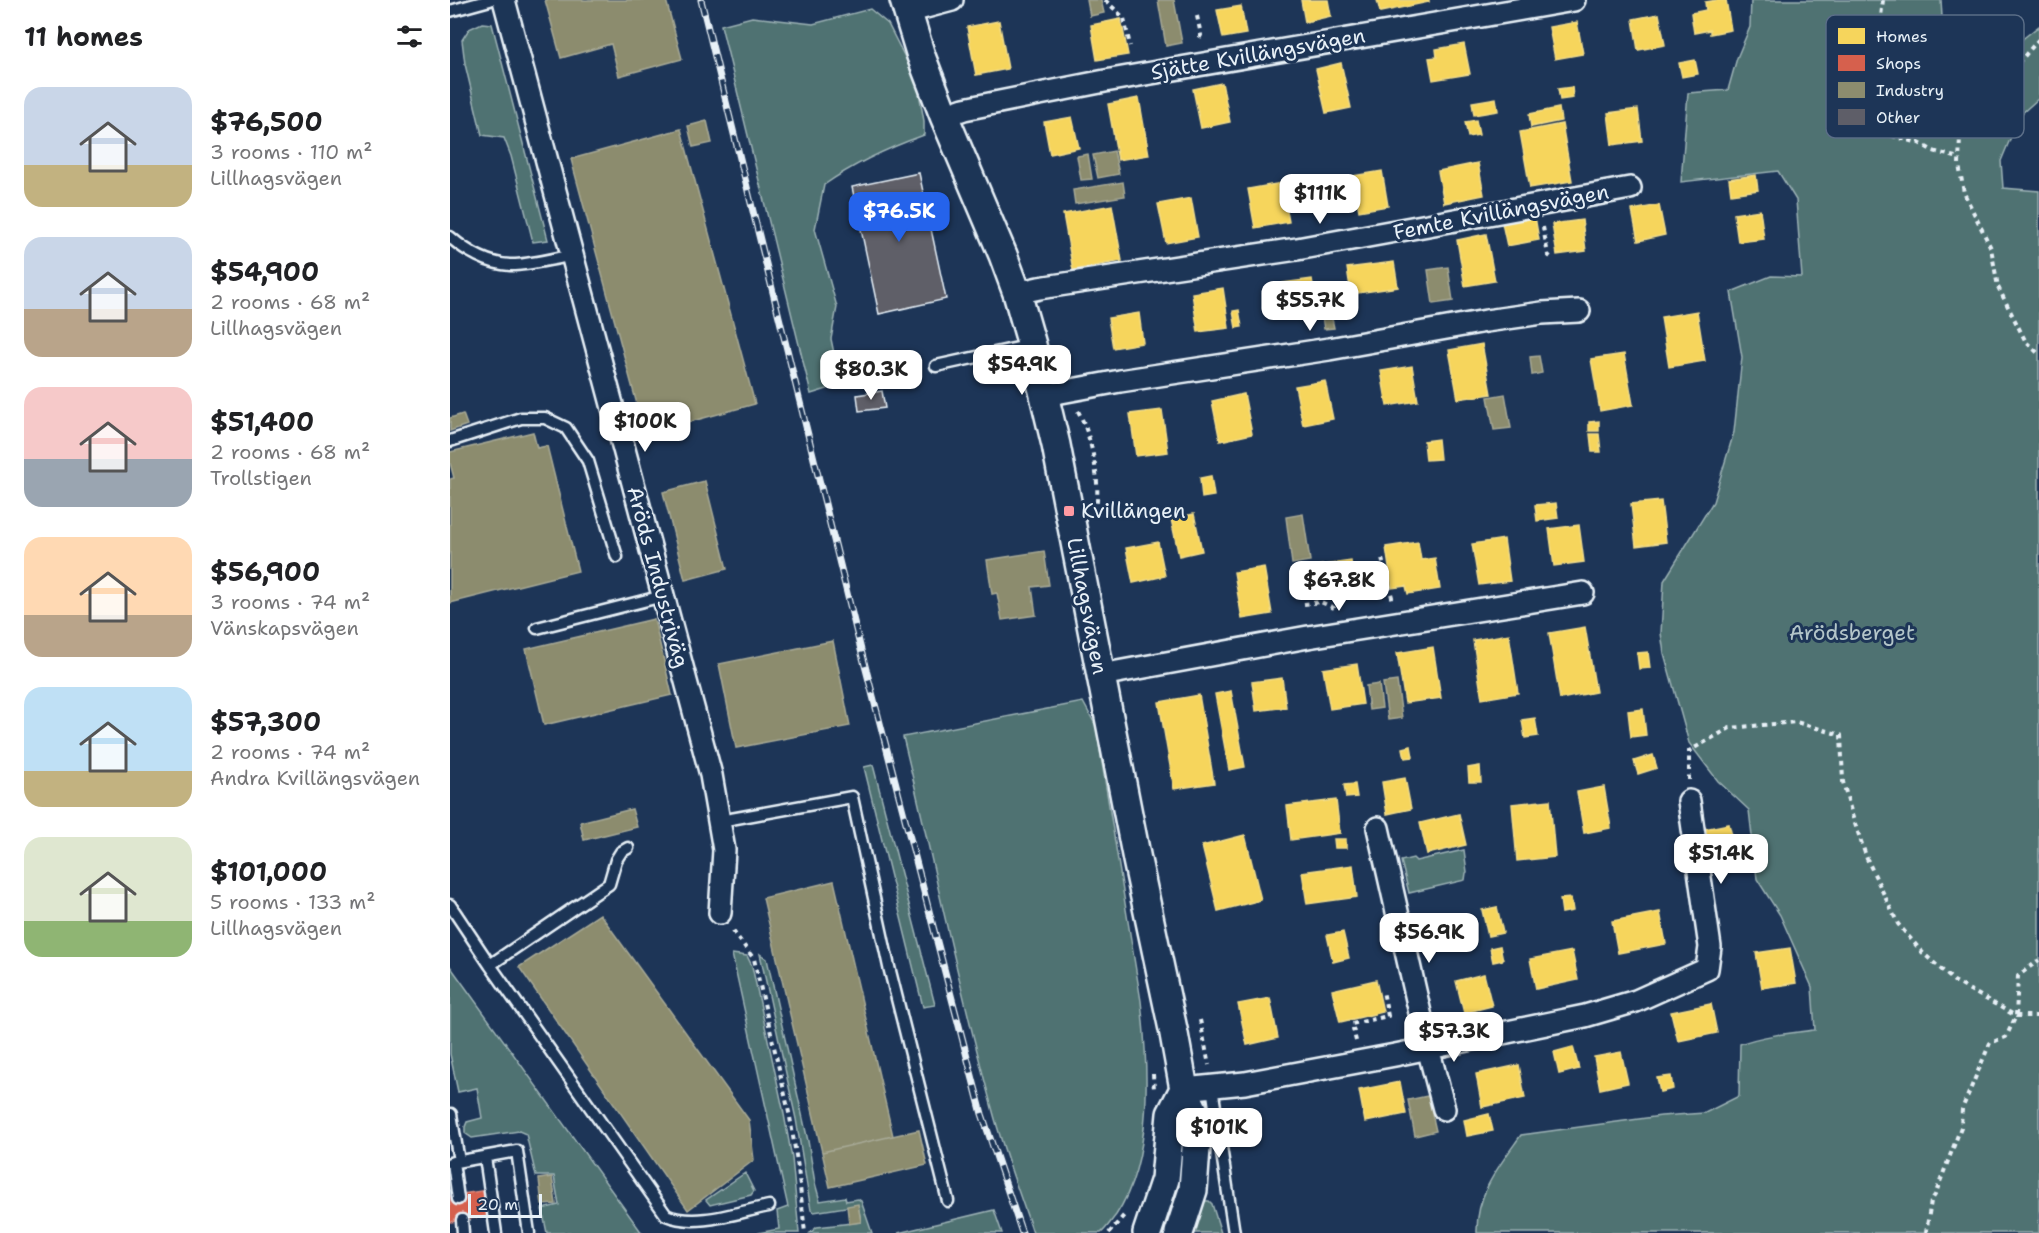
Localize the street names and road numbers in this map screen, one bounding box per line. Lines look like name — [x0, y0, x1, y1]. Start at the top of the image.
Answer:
street label: Sjätte Kvillängsvägen — [1149, 21, 1368, 87]
street label: Femte Kvillängsvägen — [1391, 177, 1611, 247]
street label: Aröds Industriväg — [620, 483, 696, 671]
street label: Lillhagsvägen — [1060, 535, 1114, 677]

